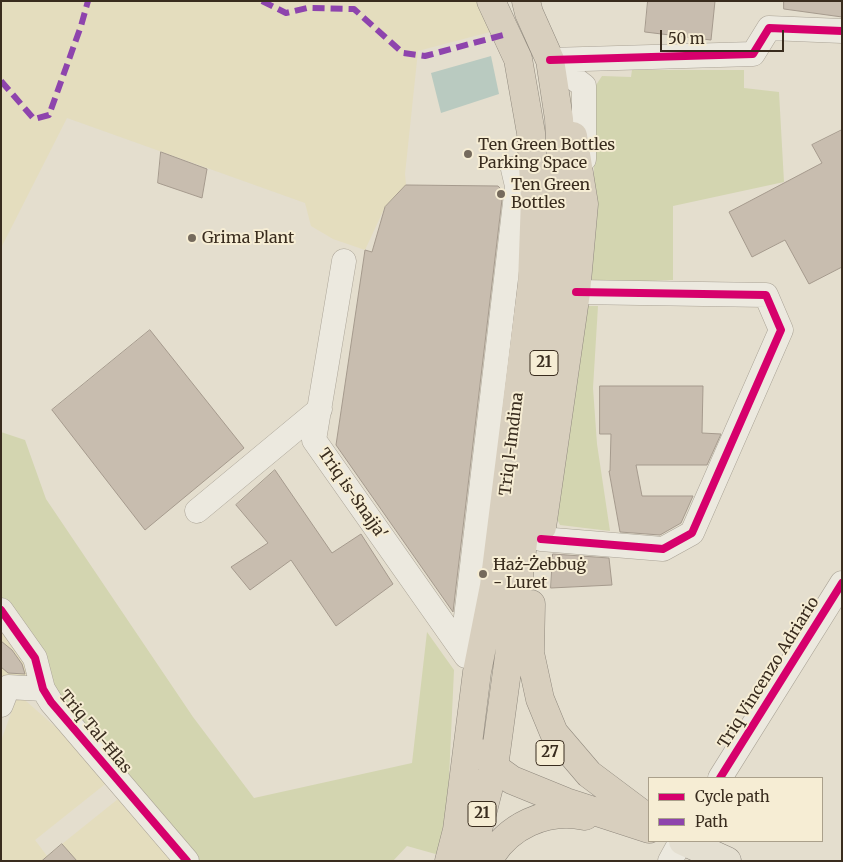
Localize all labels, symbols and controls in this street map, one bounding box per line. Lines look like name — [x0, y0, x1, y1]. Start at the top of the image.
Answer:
scale bar — [663, 20, 787, 52]
text: 50 m — [668, 29, 705, 48]
place label: Ten Green Bottles Parking Space — [478, 135, 615, 173]
marker: Ten Green Bottles Parking Space — [462, 148, 474, 160]
place label: Ten Green Bottles — [511, 175, 590, 213]
marker: Ten Green Bottles — [495, 188, 507, 200]
place label: Grima Plant — [202, 228, 294, 248]
marker: Grima Plant — [186, 232, 198, 244]
road number: 21 — [530, 350, 558, 376]
street label: Triq l-Imdina — [496, 391, 528, 497]
street label: Triq is-Snajja' — [314, 445, 390, 543]
place label: Ħaż-Żebbuġ - Luret — [493, 555, 586, 593]
marker: Ħaż-Żebbuġ - Luret — [477, 568, 489, 580]
street label: Triq Vincenzo Adriario — [714, 594, 824, 752]
street label: Triq Tal-Ħlas — [55, 687, 135, 777]
road number: 27 — [536, 740, 564, 766]
legend — [648, 777, 823, 842]
text: Cycle path — [695, 787, 770, 806]
road number: 21 — [468, 802, 496, 826]
text: Path — [695, 812, 728, 831]

